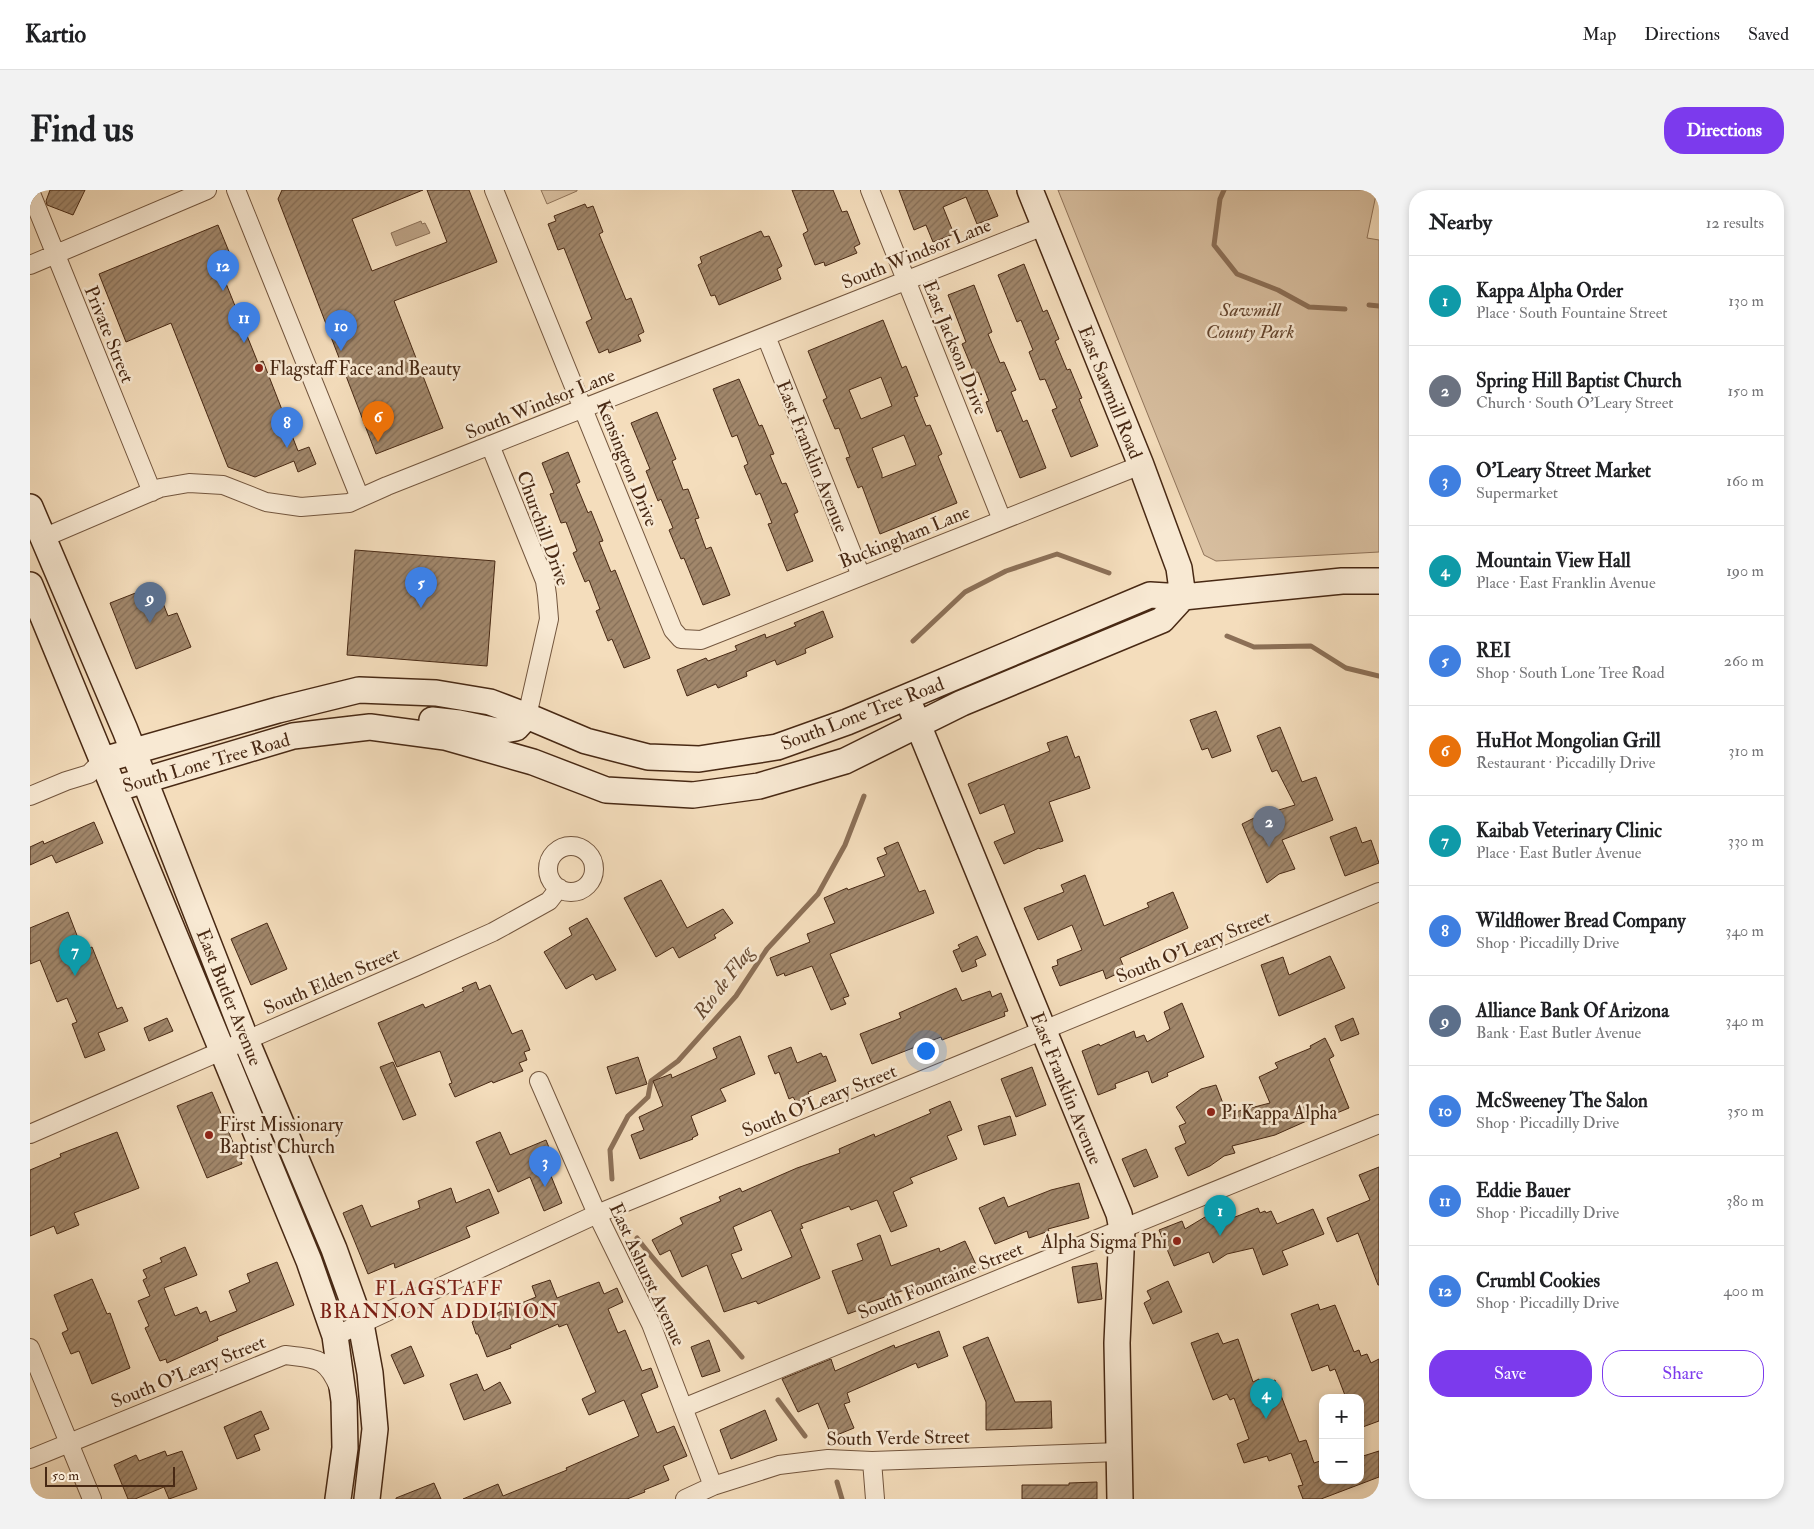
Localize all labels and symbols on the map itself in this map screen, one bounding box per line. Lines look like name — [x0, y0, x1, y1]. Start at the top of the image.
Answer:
street label: South Windsor Lane — [838, 213, 995, 295]
pin: 12 — [207, 250, 239, 291]
street label: East Jackson Drive — [917, 277, 993, 418]
street label: Private Street — [79, 282, 139, 387]
park label: Sawmill County Park — [1206, 298, 1294, 344]
pin: 11 — [228, 302, 260, 343]
pin: 10 — [325, 310, 357, 351]
street label: East Sawmill Road — [1072, 322, 1148, 463]
place label: Flagstaff Face and Beauty — [269, 357, 461, 381]
marker: Flagstaff Face and Beauty — [253, 362, 265, 374]
street label: South Windsor Lane — [462, 363, 619, 445]
street label: East Franklin Avenue — [771, 377, 854, 536]
street label: Kensington Drive — [591, 397, 663, 530]
pin: 6 — [362, 401, 394, 442]
pin: 8 — [271, 407, 303, 448]
street label: Churchill Drive — [511, 468, 575, 589]
street label: Buckingham Lane — [835, 500, 973, 574]
pin: 5 — [405, 567, 437, 608]
pin: 9 — [134, 582, 166, 623]
street label: South Lone Tree Road — [777, 671, 948, 756]
street label: South Lone Tree Road — [120, 727, 293, 798]
pin: 2 — [1253, 806, 1285, 847]
street label: South O'Leary Street — [1113, 905, 1274, 989]
street label: East Butler Avenue — [191, 925, 267, 1069]
pin: 7 — [59, 935, 91, 976]
water label: Rio de Flag — [687, 940, 760, 1025]
street label: South Elden Street — [260, 942, 403, 1020]
street label: East Franklin Avenue — [1025, 1009, 1108, 1168]
your location — [913, 1038, 939, 1064]
street label: South O'Leary Street — [739, 1059, 900, 1143]
place label: Pi Kappa Alpha — [1221, 1101, 1338, 1126]
marker: Pi Kappa Alpha — [1205, 1106, 1217, 1118]
place label: First Missionary Baptist Church — [219, 1113, 344, 1160]
marker: First Missionary Baptist Church — [203, 1129, 215, 1141]
pin: 3 — [529, 1146, 561, 1187]
pin: 1 — [1204, 1195, 1236, 1236]
street label: East Ashurst Avenue — [603, 1199, 691, 1350]
place label: Alpha Sigma Phi — [1040, 1230, 1167, 1255]
marker: Alpha Sigma Phi — [1171, 1235, 1183, 1247]
street label: South Fountaine Street — [854, 1237, 1027, 1325]
district label: FLAGSTAFF BRANNON ADDITION — [319, 1276, 559, 1324]
street label: South O'Leary Street — [108, 1330, 269, 1414]
pin: 4 — [1250, 1378, 1282, 1419]
street label: South Verde Street — [826, 1425, 970, 1451]
scale bar — [45, 1464, 175, 1487]

